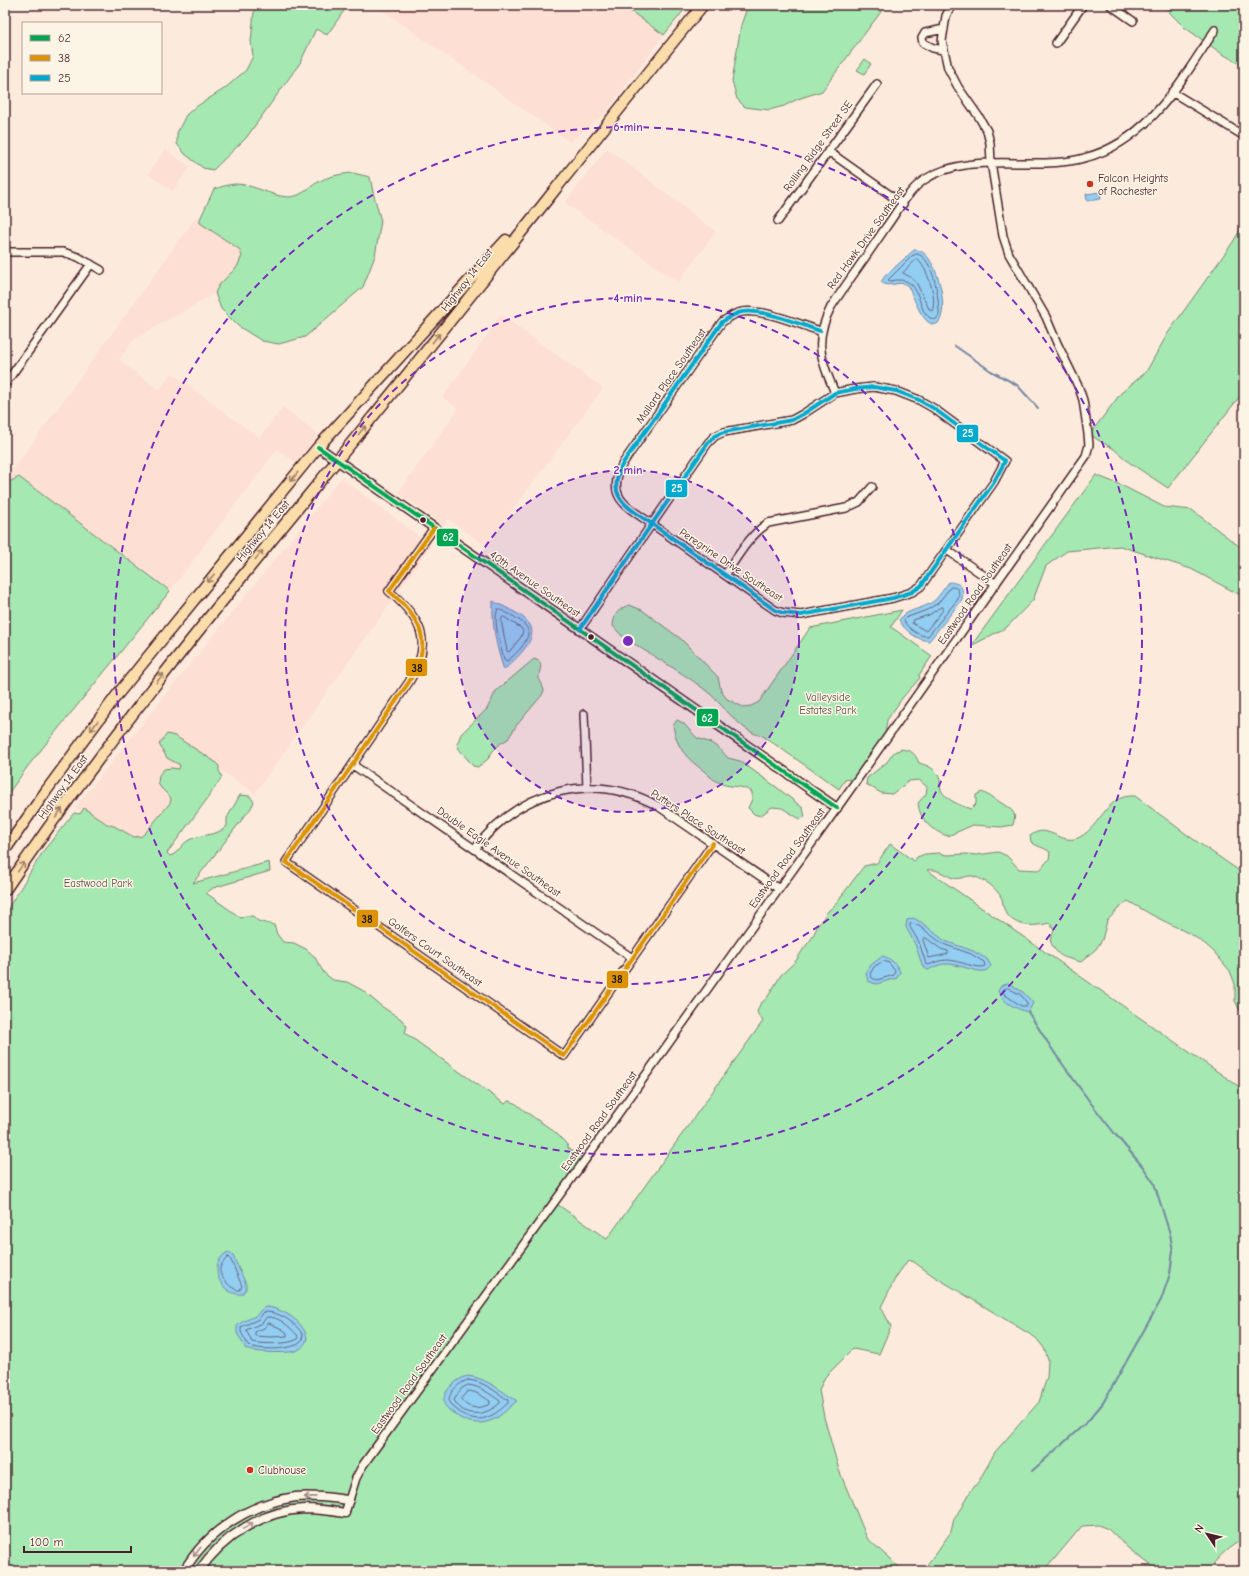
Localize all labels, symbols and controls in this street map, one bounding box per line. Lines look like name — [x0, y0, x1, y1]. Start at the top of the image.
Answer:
legend — [22, 22, 162, 94]
text: 62 — [58, 31, 71, 45]
text: 38 — [58, 51, 70, 65]
text: 25 — [58, 71, 71, 85]
street label: Rolling Ridge Street SE — [781, 98, 855, 194]
text: 6 min — [613, 120, 643, 134]
place label: Falcon Heights of Rochester — [1098, 172, 1169, 198]
marker: Falcon Heights of Rochester — [1085, 179, 1095, 189]
street label: Red Hawk Drive Southeast — [824, 184, 908, 292]
street label: Highway 14 East — [438, 245, 496, 314]
text: 4 min — [614, 291, 642, 305]
street label: Mallard Place Southeast — [633, 325, 709, 426]
one-way arrow — [432, 333, 441, 344]
line badge: 25 — [956, 424, 979, 443]
one-way arrow — [357, 425, 366, 436]
text: 25 — [962, 427, 974, 440]
text: 2 min — [613, 463, 643, 477]
one-way arrow — [289, 472, 298, 483]
line badge: 25 — [665, 479, 688, 498]
text: 25 — [671, 482, 683, 495]
street label: Highway 14 East — [234, 497, 293, 564]
unlabelled marker — [418, 515, 428, 525]
street label: Peregrine Drive Southeast — [677, 526, 786, 605]
line badge: 62 — [436, 528, 459, 547]
text: 62 — [442, 531, 454, 544]
street label: Eastwood Road Southeast — [935, 540, 1015, 647]
street label: 40th Avenue Southeast — [487, 548, 583, 621]
one-way arrow — [254, 550, 263, 560]
one-way arrow — [207, 572, 216, 583]
unlabelled marker — [586, 632, 596, 642]
centre of rings — [621, 634, 635, 648]
line badge: 38 — [405, 658, 428, 677]
text: 38 — [411, 662, 423, 675]
one-way arrow — [155, 673, 164, 684]
park label: Valleyside Estates Park — [799, 691, 857, 717]
line badge: 62 — [696, 708, 719, 727]
text: 62 — [701, 712, 713, 725]
one-way arrow — [90, 721, 98, 732]
street label: Highway 14 East — [35, 752, 91, 822]
street label: Putters Place Southeast — [648, 787, 748, 858]
street label: Double Eagle Avenue Southeast — [435, 804, 564, 900]
street label: Eastwood Road Southeast — [746, 805, 828, 911]
one-way arrow — [55, 808, 63, 819]
one-way arrow — [16, 862, 25, 873]
park label: Eastwood Park — [64, 877, 133, 890]
line badge: 38 — [356, 909, 379, 928]
text: 38 — [361, 913, 373, 926]
street label: Golfers Court Southeast — [385, 915, 485, 990]
line badge: 38 — [606, 970, 629, 989]
text: 38 — [611, 973, 623, 986]
street label: Eastwood Road Southeast — [558, 1068, 640, 1174]
street label: Eastwood Road Southeast — [368, 1331, 450, 1437]
place label: Clubhouse — [258, 1464, 307, 1477]
marker: Clubhouse — [245, 1465, 255, 1475]
one-way arrow — [304, 1493, 317, 1501]
north arrow — [1187, 1514, 1227, 1554]
one-way arrow — [242, 1522, 254, 1530]
text: N — [1192, 1522, 1207, 1535]
scale bar — [24, 1528, 131, 1554]
text: 100 m — [30, 1535, 63, 1549]
one-way arrow — [192, 1547, 201, 1558]

